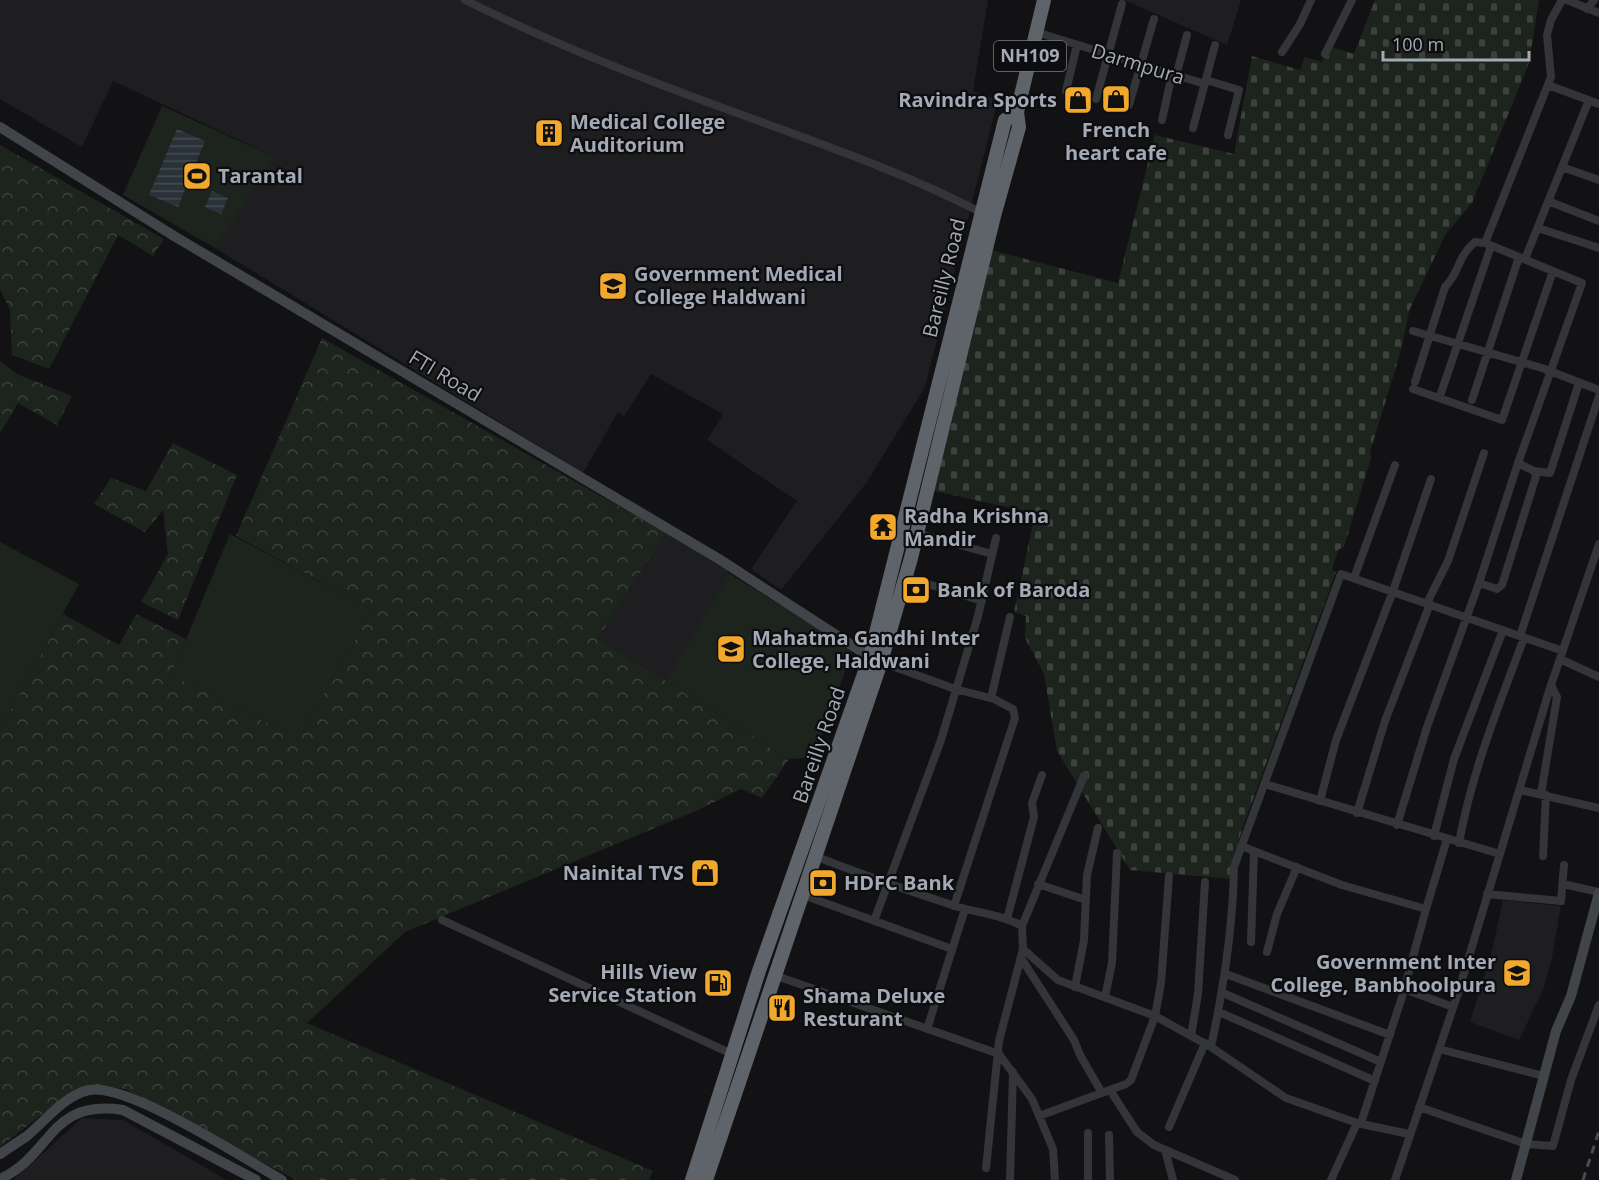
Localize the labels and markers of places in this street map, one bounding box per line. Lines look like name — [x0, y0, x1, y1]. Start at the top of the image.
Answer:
shop icon: French heart cafe — [1100, 83, 1132, 115]
shop icon: Ravindra Sports — [1062, 84, 1094, 116]
place label: Ravindra Sports — [898, 86, 1057, 113]
place label: Medical College Auditorium — [570, 108, 725, 158]
place label: French heart cafe — [1065, 116, 1167, 166]
building icon: Medical College Auditorium — [533, 117, 565, 149]
sports icon: Tarantal — [181, 160, 213, 192]
place label: Tarantal — [218, 162, 303, 189]
place label: Government Medical College Haldwani — [634, 260, 843, 310]
school or university icon: Government Medical College Haldwani — [597, 270, 629, 302]
place label: Radha Krishna Mandir — [904, 502, 1049, 552]
temple icon: Radha Krishna Mandir — [867, 511, 899, 543]
bank icon: Bank of Baroda — [900, 574, 932, 606]
place label: Bank of Baroda — [937, 576, 1090, 603]
place label: Mahatma Gandhi Inter College, Haldwani — [752, 624, 980, 674]
school or university icon: Mahatma Gandhi Inter College, Haldwani — [715, 633, 747, 665]
shop icon: Nainital TVS — [689, 857, 721, 889]
place label: Nainital TVS — [563, 859, 684, 886]
bank icon: HDFC Bank — [807, 867, 839, 899]
place label: HDFC Bank — [844, 869, 955, 896]
place label: Government Inter College, Banbhoolpura — [1271, 948, 1496, 998]
school or university icon: Government Inter College, Banbhoolpura — [1501, 957, 1533, 989]
place label: Hills View Service Station — [548, 958, 697, 1008]
fuel station icon: Hills View Service Station — [702, 967, 734, 999]
place label: Shama Deluxe Resturant — [803, 982, 945, 1032]
restaurant icon: Shama Deluxe Resturant — [766, 992, 798, 1024]

